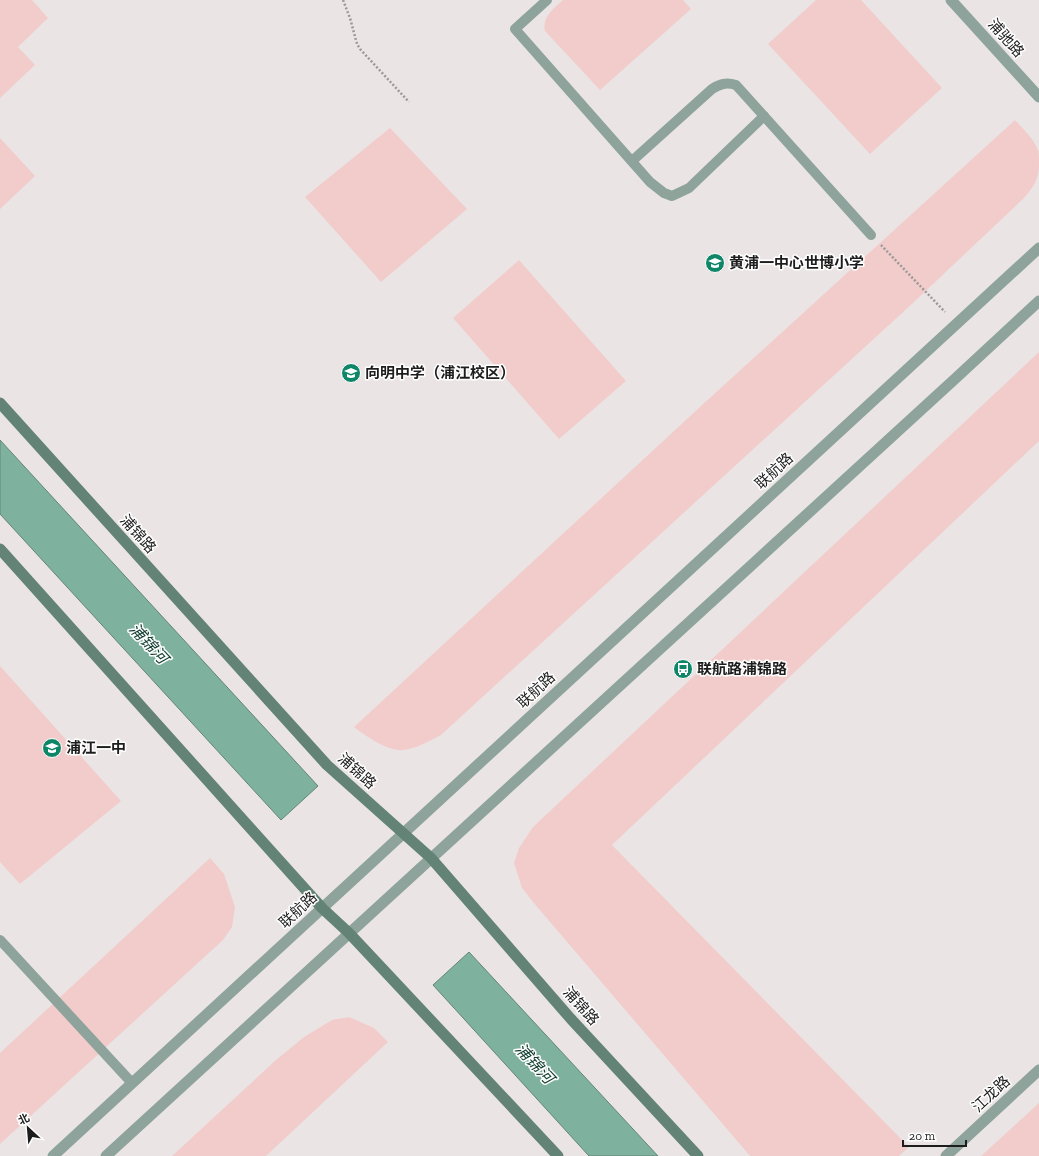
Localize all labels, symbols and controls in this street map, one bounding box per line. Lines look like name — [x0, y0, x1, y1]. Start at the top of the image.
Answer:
street label: 浦驰路 — [984, 15, 1028, 61]
school or university icon: 黄浦一中心世博小学 — [704, 252, 726, 274]
place label: 黄浦一中心世博小学 — [729, 254, 864, 272]
school or university icon: 向明中学（浦江校区） — [340, 362, 362, 384]
place label: 向明中学（浦江校区） — [365, 364, 515, 382]
street label: 联航路 — [751, 449, 797, 493]
street label: 浦锦路 — [116, 511, 160, 557]
water label: 浦锦河 — [125, 619, 174, 670]
bus stop icon: 联航路浦锦路 — [672, 658, 694, 680]
place label: 联航路浦锦路 — [697, 660, 787, 678]
street label: 联航路 — [513, 668, 559, 712]
school or university icon: 浦江一中 — [41, 737, 63, 759]
place label: 浦江一中 — [66, 739, 126, 757]
street label: 浦锦路 — [334, 749, 380, 793]
street label: 联航路 — [275, 888, 321, 932]
street label: 浦锦路 — [559, 983, 603, 1029]
water label: 浦锦河 — [511, 1039, 560, 1090]
street label: 江龙路 — [968, 1072, 1014, 1116]
north arrow — [8, 1108, 48, 1148]
text: 北 — [16, 1111, 32, 1128]
scale bar — [903, 1122, 966, 1148]
text: 20 m — [909, 1129, 936, 1143]

